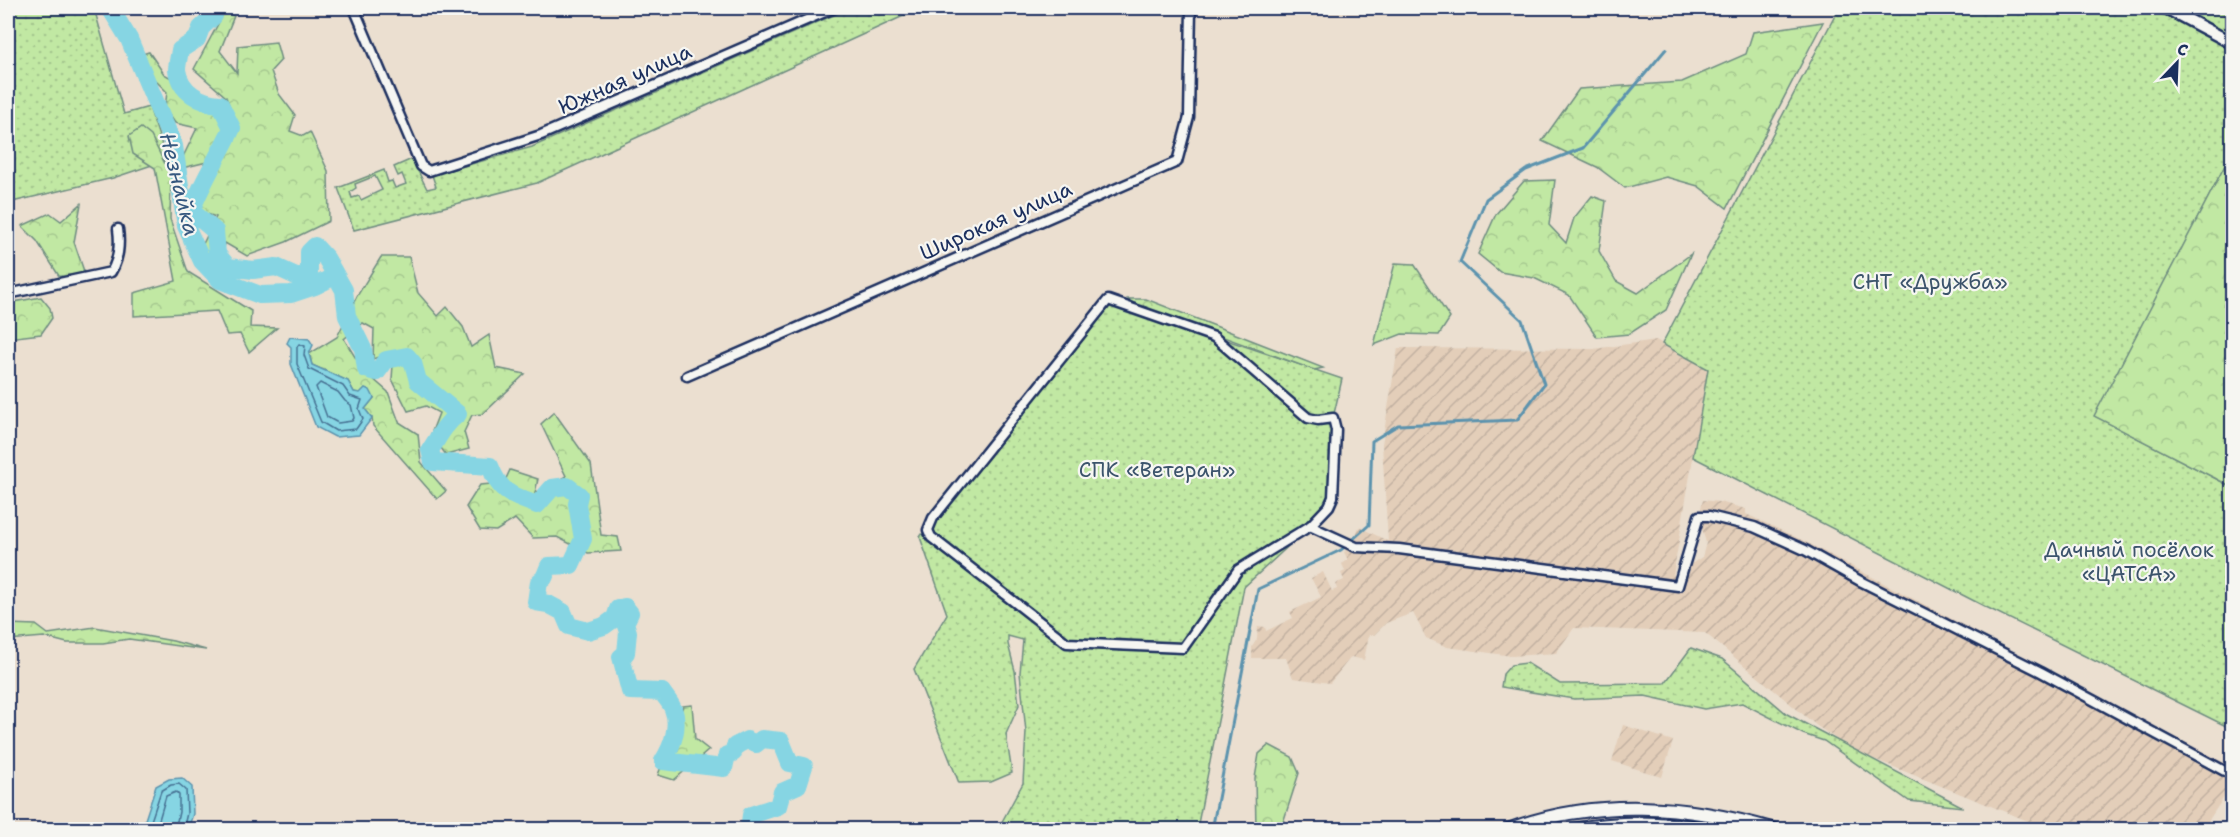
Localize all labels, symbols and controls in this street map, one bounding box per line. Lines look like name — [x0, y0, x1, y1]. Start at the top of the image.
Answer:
north arrow — [2147, 33, 2207, 93]
street label: Южная улица — [554, 37, 696, 121]
text: С — [2174, 38, 2191, 61]
water label: Незнайка — [153, 129, 206, 239]
street label: Широкая улица — [915, 175, 1077, 267]
park label: СНТ «Дружба» — [1853, 268, 2007, 296]
park label: СПК «Ветеран» — [1079, 456, 1235, 484]
park label: Дачный посёлок «ЦАТСА» — [2044, 536, 2214, 588]

